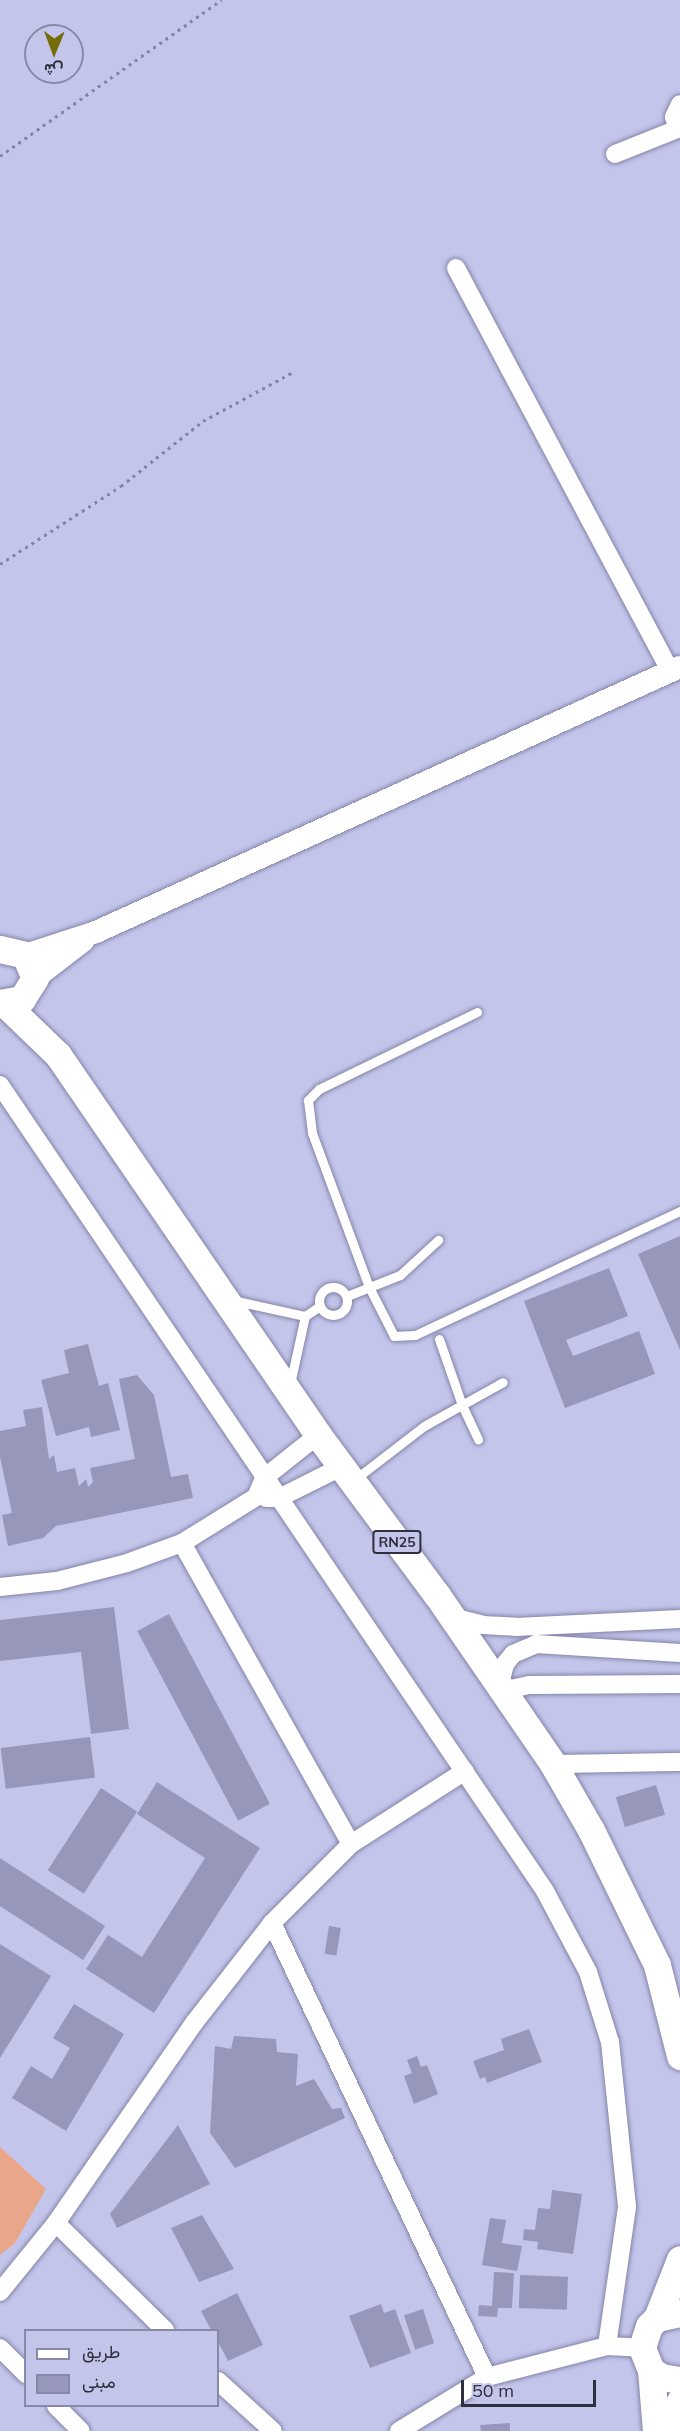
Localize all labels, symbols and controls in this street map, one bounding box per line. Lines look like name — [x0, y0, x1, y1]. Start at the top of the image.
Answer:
north arrow — [24, 24, 84, 84]
text: ش — [44, 60, 64, 80]
road number: RN25 — [372, 1531, 422, 1553]
legend — [24, 2329, 219, 2407]
text: طريق — [82, 2340, 120, 2363]
scale bar — [464, 2368, 599, 2406]
text: مبنى — [82, 2370, 116, 2393]
text: 50 m — [472, 2379, 514, 2402]

